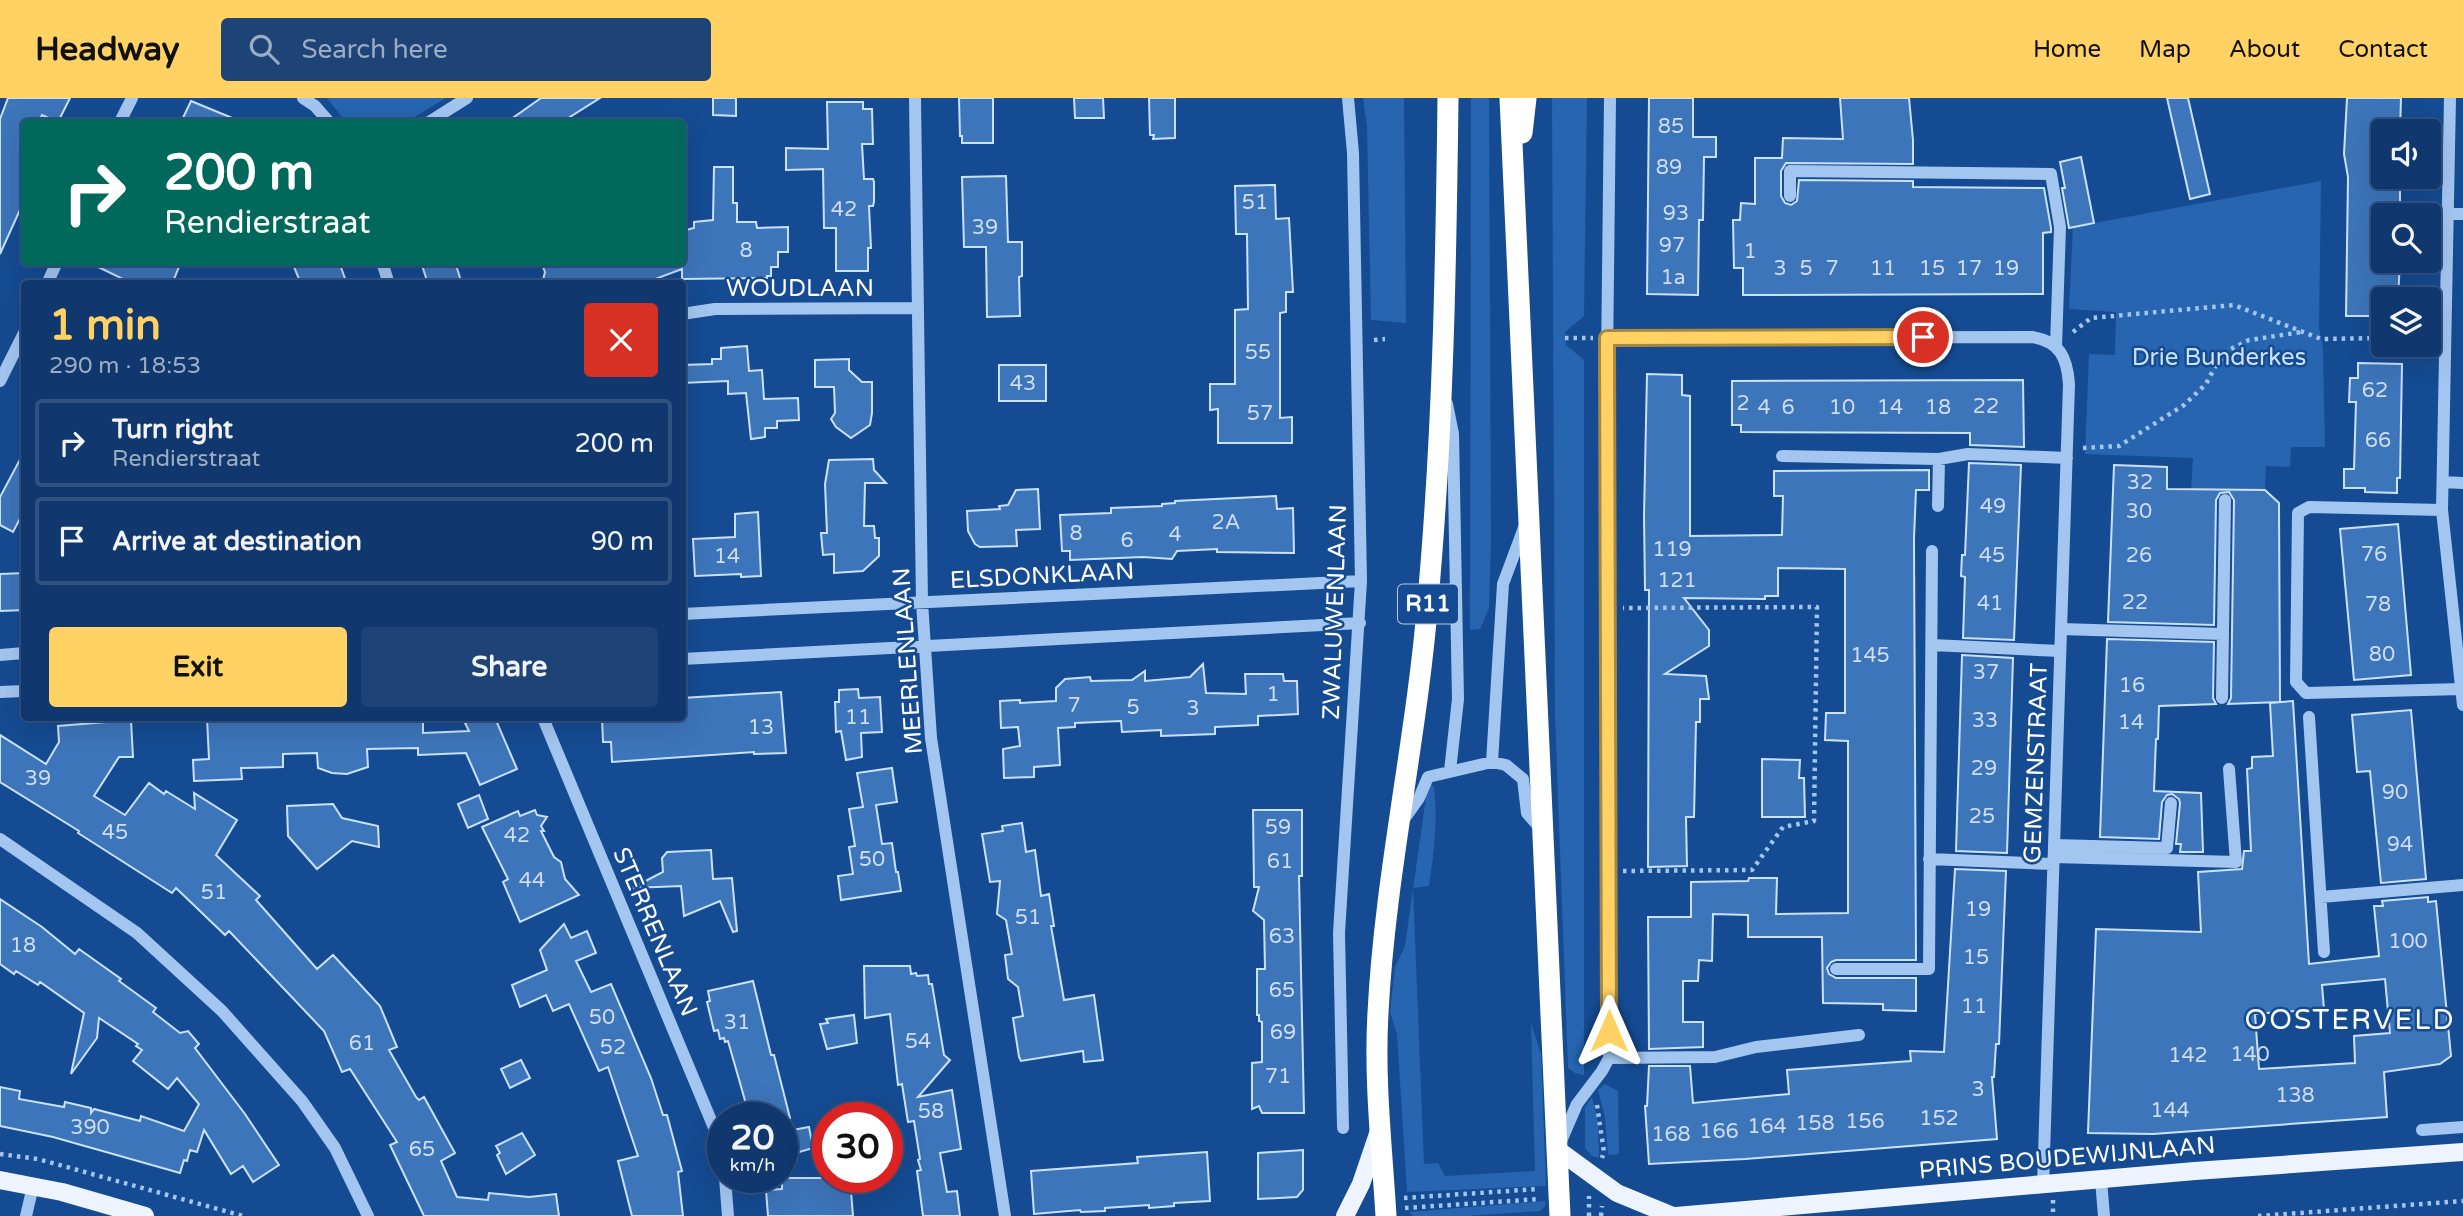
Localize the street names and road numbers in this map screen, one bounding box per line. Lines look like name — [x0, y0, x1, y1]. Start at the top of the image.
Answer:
street label: WOUDLAAN — [726, 274, 874, 303]
street label: ZWALUWENLAAN — [1317, 504, 1353, 720]
street label: ELSDONKLAAN — [949, 557, 1135, 595]
street label: MEERLENLAAN — [887, 567, 929, 755]
road number: R11 — [1398, 584, 1458, 624]
street label: GEMZENSTRAAT — [2018, 662, 2054, 864]
street label: STERRENLAAN — [606, 843, 704, 1021]
street label: PRINS BOUDEWIJNLAAN — [1918, 1131, 2216, 1185]

